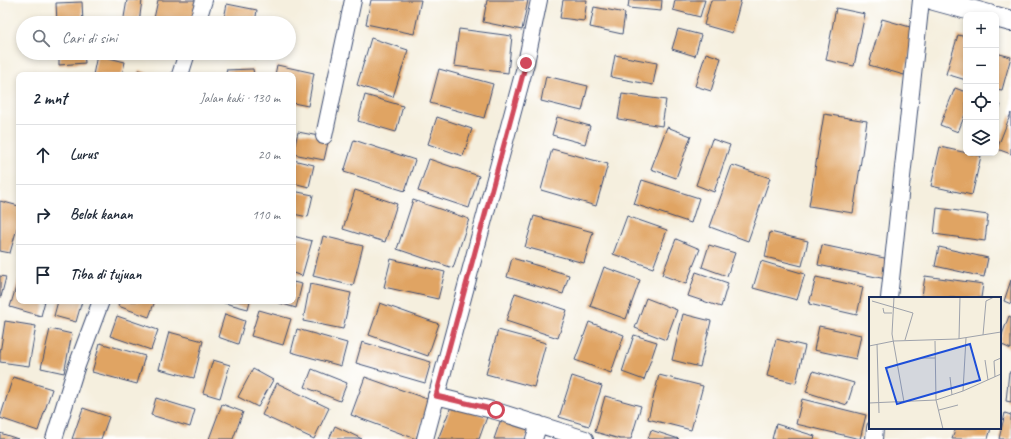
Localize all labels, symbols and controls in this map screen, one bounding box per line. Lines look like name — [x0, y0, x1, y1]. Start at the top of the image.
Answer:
map controls — [963, 12, 999, 156]
button: + — [963, 12, 999, 48]
search box — [16, 16, 296, 60]
icon: search — [30, 27, 52, 49]
text: Cari di sini — [62, 29, 117, 48]
button: − — [963, 48, 999, 84]
route end — [517, 54, 535, 72]
button: locate — [963, 84, 999, 120]
text: 2 mnt — [32, 88, 67, 109]
text: Jalan kaki · 130 m — [200, 90, 280, 106]
button: layers — [963, 120, 999, 156]
icon: ahead — [32, 144, 54, 166]
text: Lurus — [70, 145, 98, 164]
text: 20 m — [258, 147, 280, 163]
icon: right — [32, 204, 54, 226]
text: Belok kanan — [70, 205, 133, 224]
text: 110 m — [252, 207, 280, 223]
icon: arrive — [32, 264, 54, 286]
text: Tiba di tujuan — [70, 265, 141, 284]
inset map — [869, 297, 1001, 429]
route start — [487, 401, 505, 419]

